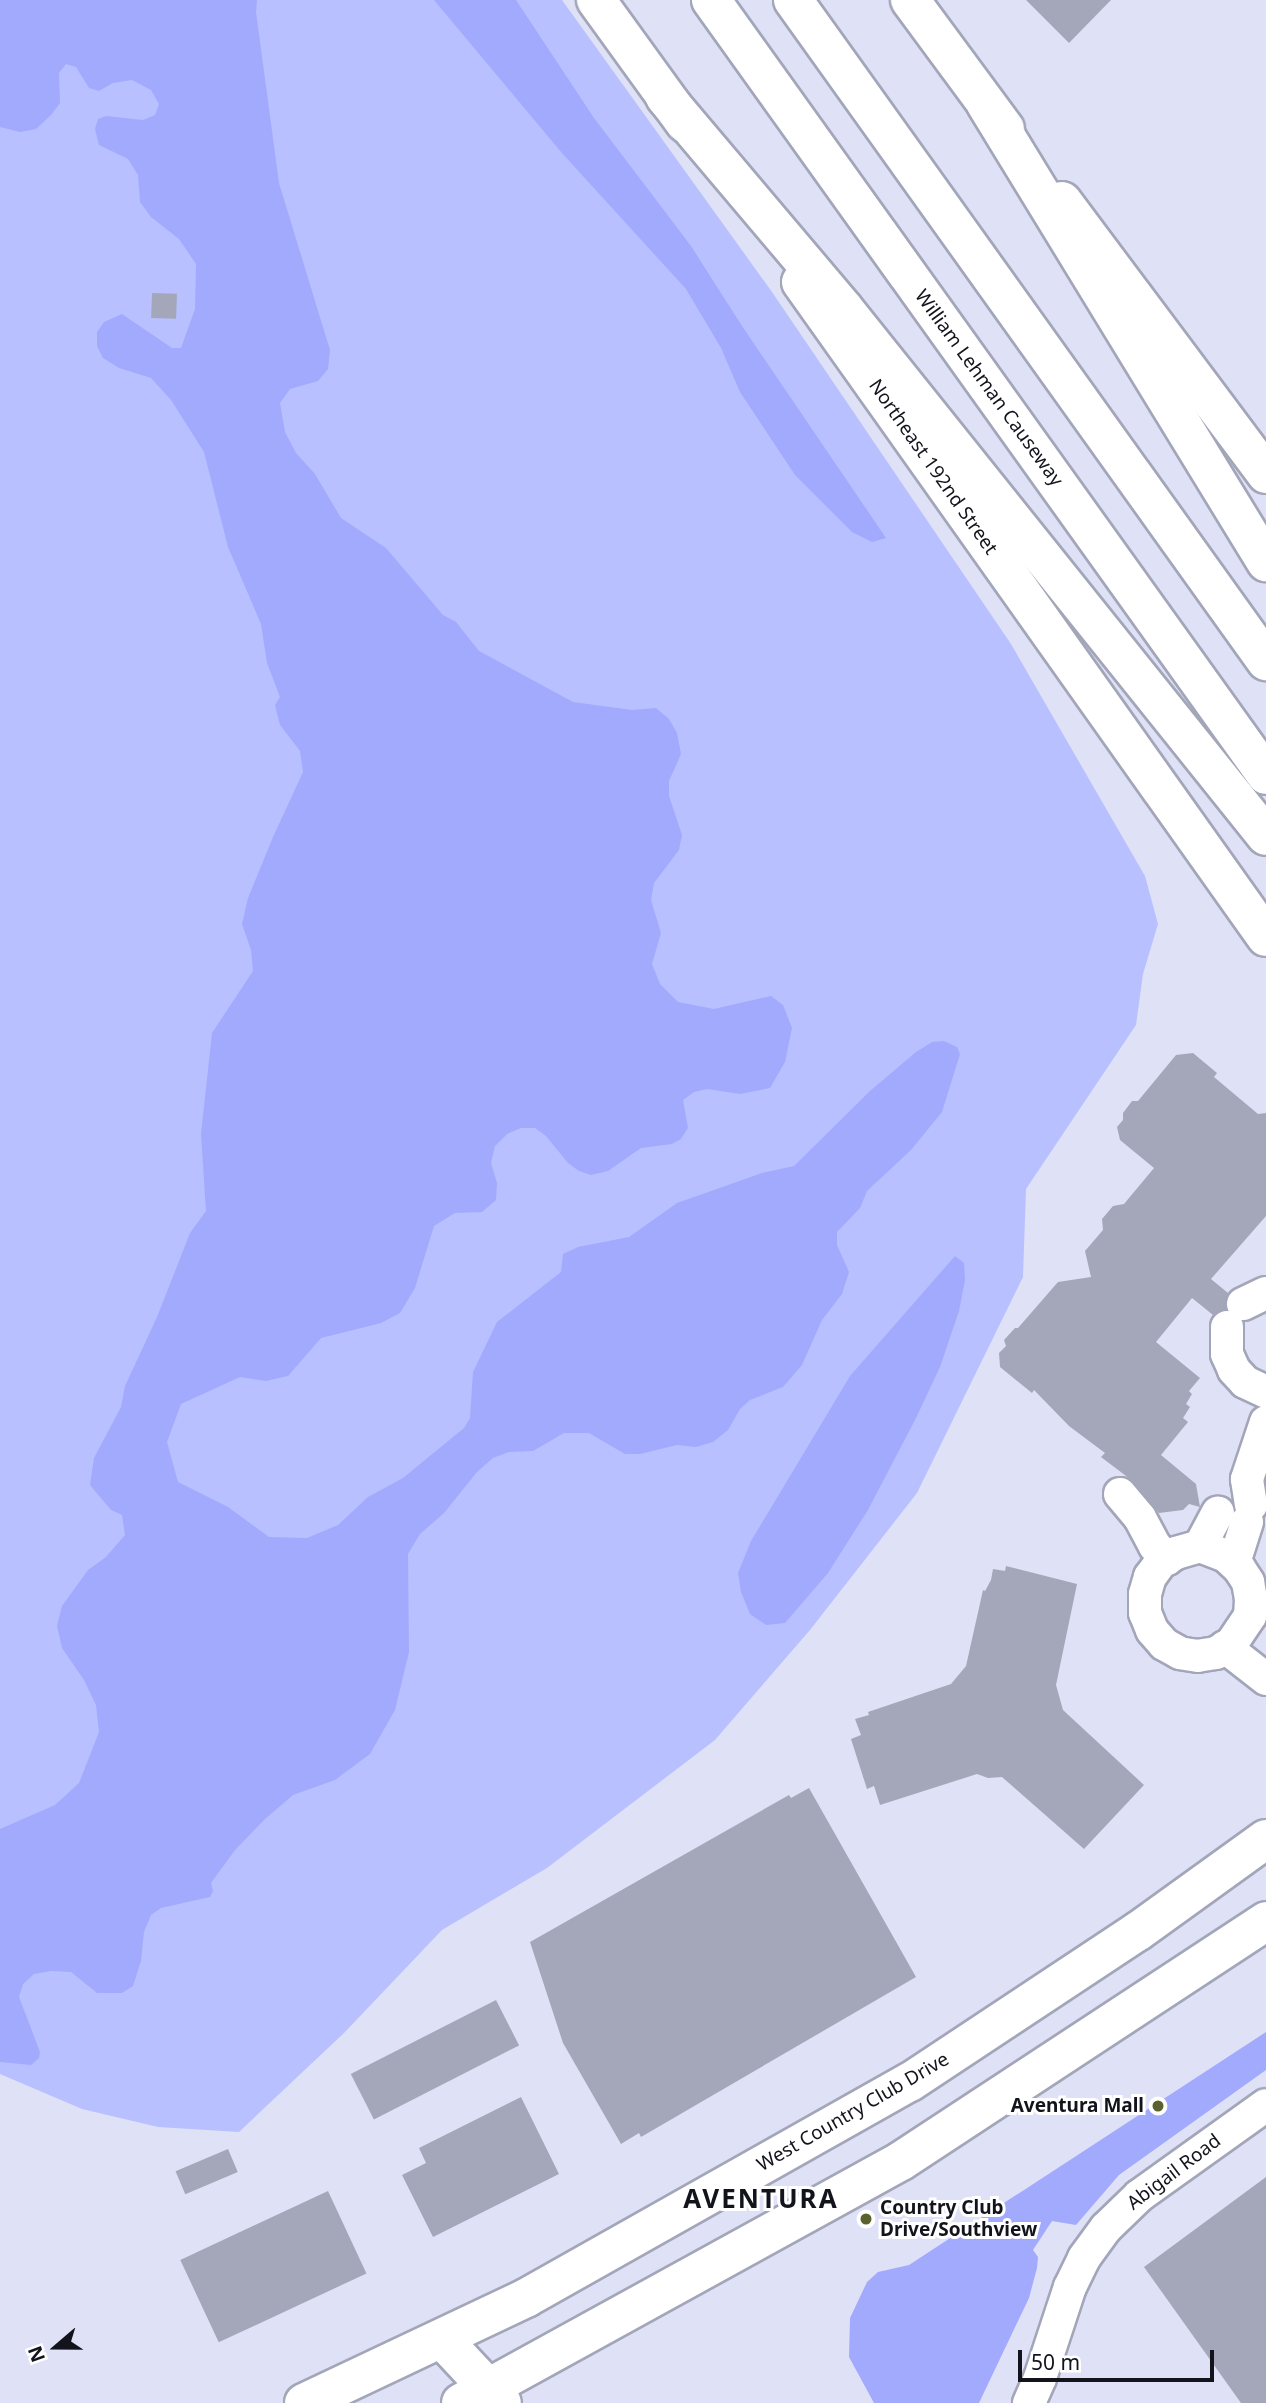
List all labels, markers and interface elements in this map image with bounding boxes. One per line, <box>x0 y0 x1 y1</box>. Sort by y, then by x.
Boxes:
street label: William Lehman Causeway <box>910 285 1068 491</box>
street label: Northeast 192nd Street <box>864 375 1002 559</box>
street label: West Country Club Drive <box>753 2048 953 2176</box>
place label: Aventura Mall <box>1011 2095 1144 2117</box>
marker: Aventura Mall <box>1150 2098 1166 2114</box>
street label: Abigail Road <box>1123 2129 1225 2215</box>
district label: AVENTURA <box>684 2183 838 2215</box>
place label: Country Club Drive/Southview <box>880 2197 1037 2241</box>
marker: Country Club Drive/Southview <box>858 2211 874 2227</box>
north arrow <box>21 2312 91 2382</box>
scale bar <box>1021 2336 1217 2380</box>
text: N <box>21 2342 51 2366</box>
text: 50 m <box>1031 2348 1080 2376</box>

